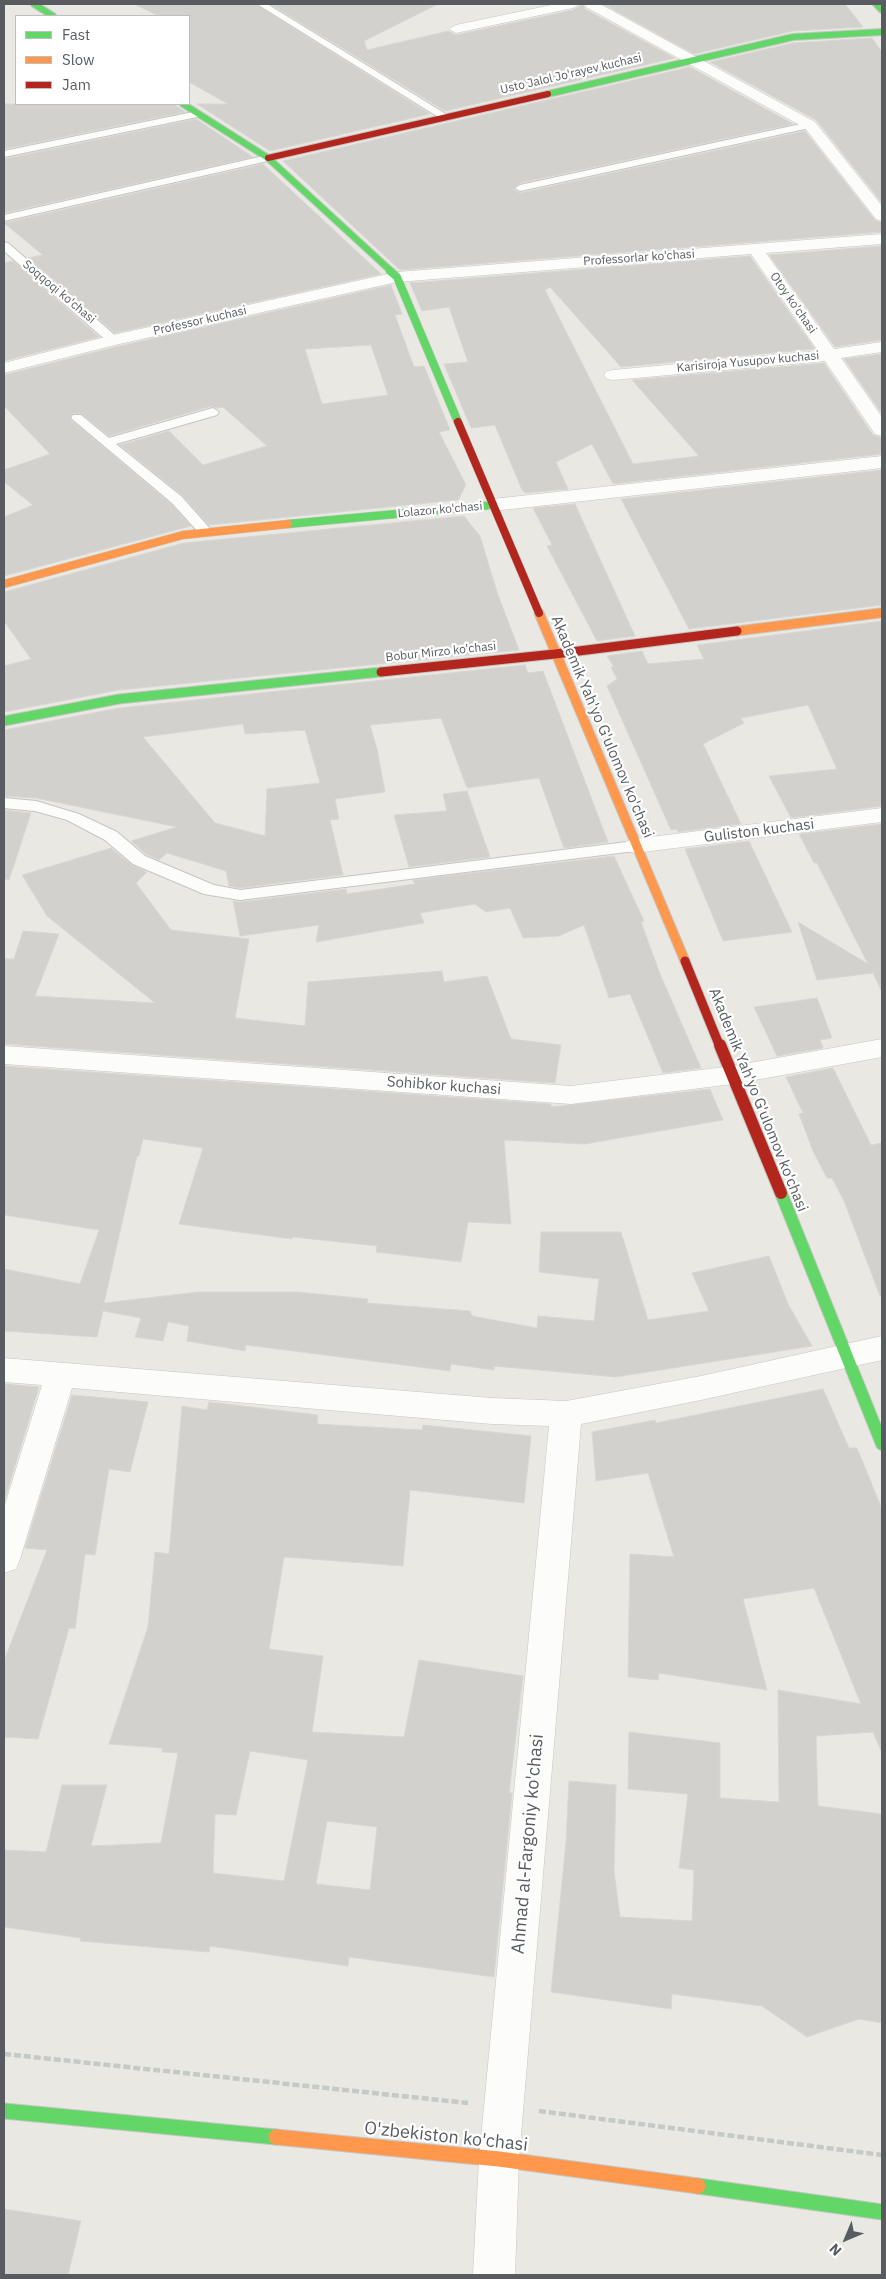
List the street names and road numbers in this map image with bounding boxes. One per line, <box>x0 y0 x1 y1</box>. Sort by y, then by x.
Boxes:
street label: Usto Jalol Jo'rayev kuchasi <box>499 51 643 97</box>
street label: Professorlar ko'chasi <box>583 247 695 269</box>
street label: Soqqoqi ko'chasi <box>20 257 98 327</box>
street label: Otoy ko'chasi <box>767 270 819 336</box>
street label: Professor kuchasi <box>152 303 248 339</box>
street label: Karisiroja Yusupov kuchasi <box>676 349 820 375</box>
street label: Lolazor ko'chasi <box>397 499 483 521</box>
street label: Akademik Yah'yo G'ulomov ko'chasi <box>547 613 657 841</box>
street label: Bobur Mirzo ko'chasi <box>385 639 497 665</box>
street label: Guliston kuchasi <box>703 815 815 847</box>
street label: Akademik Yah'yo G'ulomov ko'chasi <box>705 985 811 1215</box>
street label: Sohibkor kuchasi <box>386 1073 502 1099</box>
street label: Ahmad al-Fargoniy ko'chasi <box>508 1733 548 1955</box>
street label: O'zbekiston ko'chasi <box>363 2118 529 2156</box>

